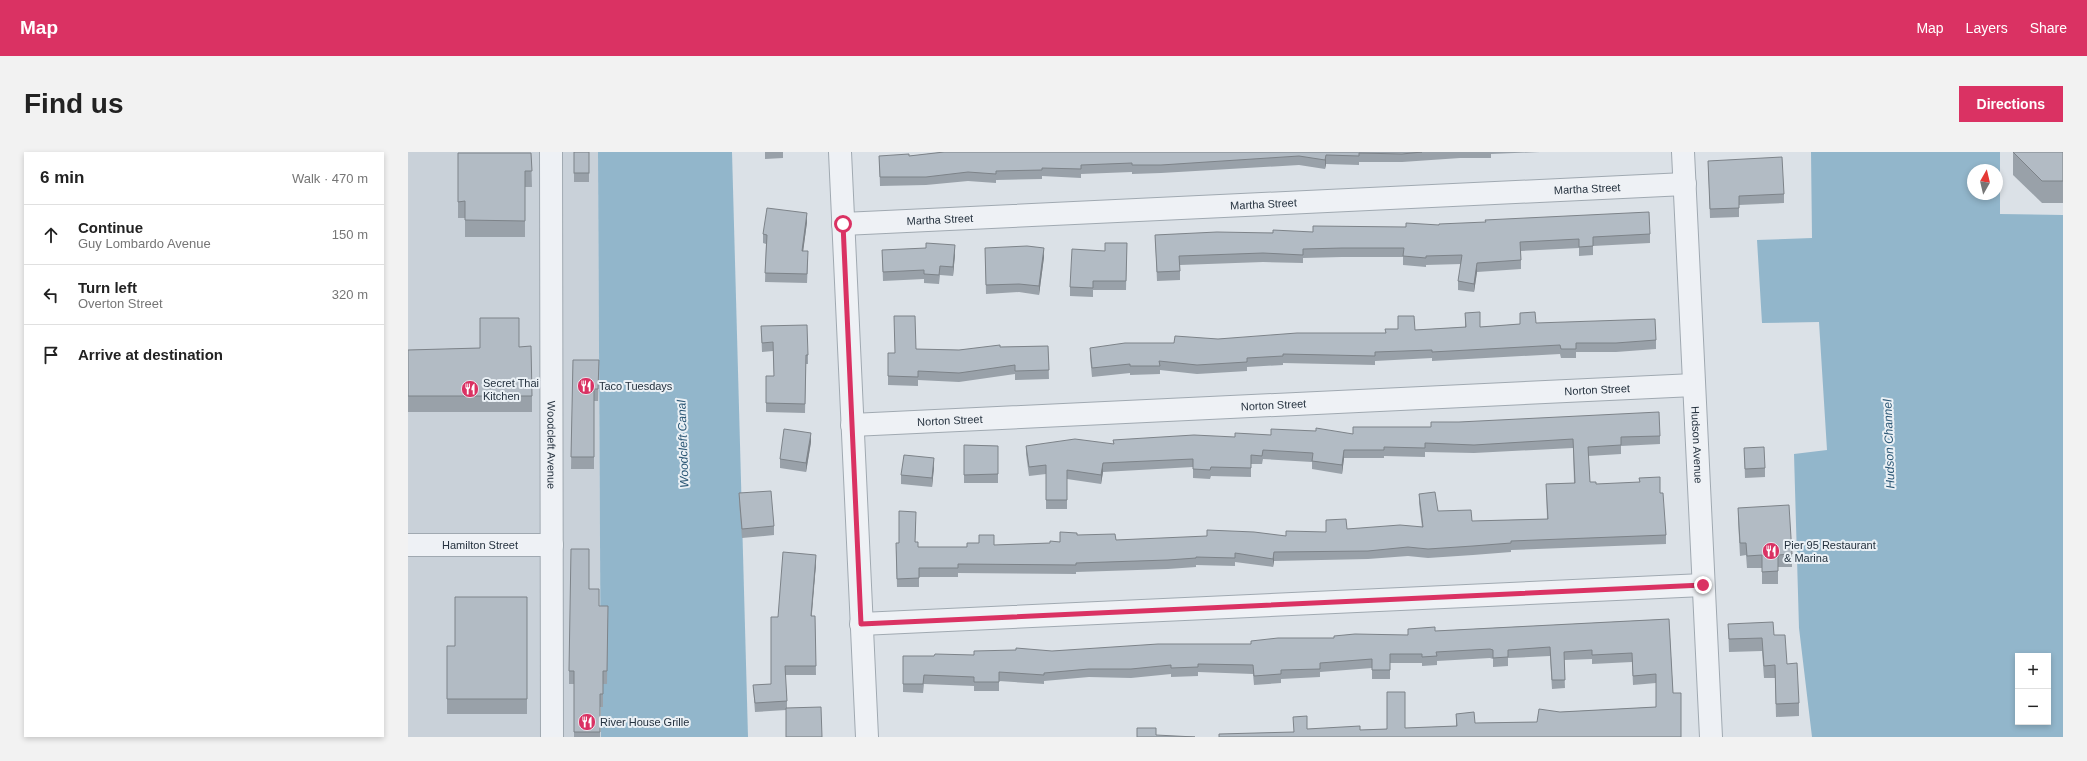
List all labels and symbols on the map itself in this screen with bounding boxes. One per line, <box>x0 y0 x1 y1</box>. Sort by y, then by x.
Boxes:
north arrow <box>1967 164 2003 200</box>
street label: Martha Street <box>1554 181 1621 196</box>
street label: Martha Street <box>1230 196 1297 212</box>
street label: Martha Street <box>906 212 974 227</box>
route start <box>834 215 852 233</box>
restaurant icon: Taco Tuesdays <box>576 376 596 396</box>
place label: Secret Thai Kitchen <box>483 377 539 402</box>
restaurant icon: Secret Thai Kitchen <box>460 379 480 399</box>
place label: Taco Tuesdays <box>599 380 673 392</box>
street label: Norton Street <box>1564 382 1630 397</box>
street label: Norton Street <box>1241 397 1307 413</box>
water label: Woodcleft Canal <box>674 399 692 488</box>
water label: Hudson Channel <box>1880 399 1898 489</box>
street label: Woodcleft Avenue <box>545 401 558 489</box>
street label: Hudson Avenue <box>1689 406 1705 484</box>
street label: Norton Street <box>917 413 983 428</box>
street label: Hamilton Street <box>442 539 518 551</box>
place label: Pier 95 Restaurant & Marina <box>1784 539 1876 564</box>
restaurant icon: Pier 95 Restaurant & Marina <box>1761 541 1781 561</box>
route end <box>1694 576 1712 594</box>
restaurant icon: River House Grille <box>577 712 597 732</box>
place label: River House Grille <box>600 716 689 728</box>

